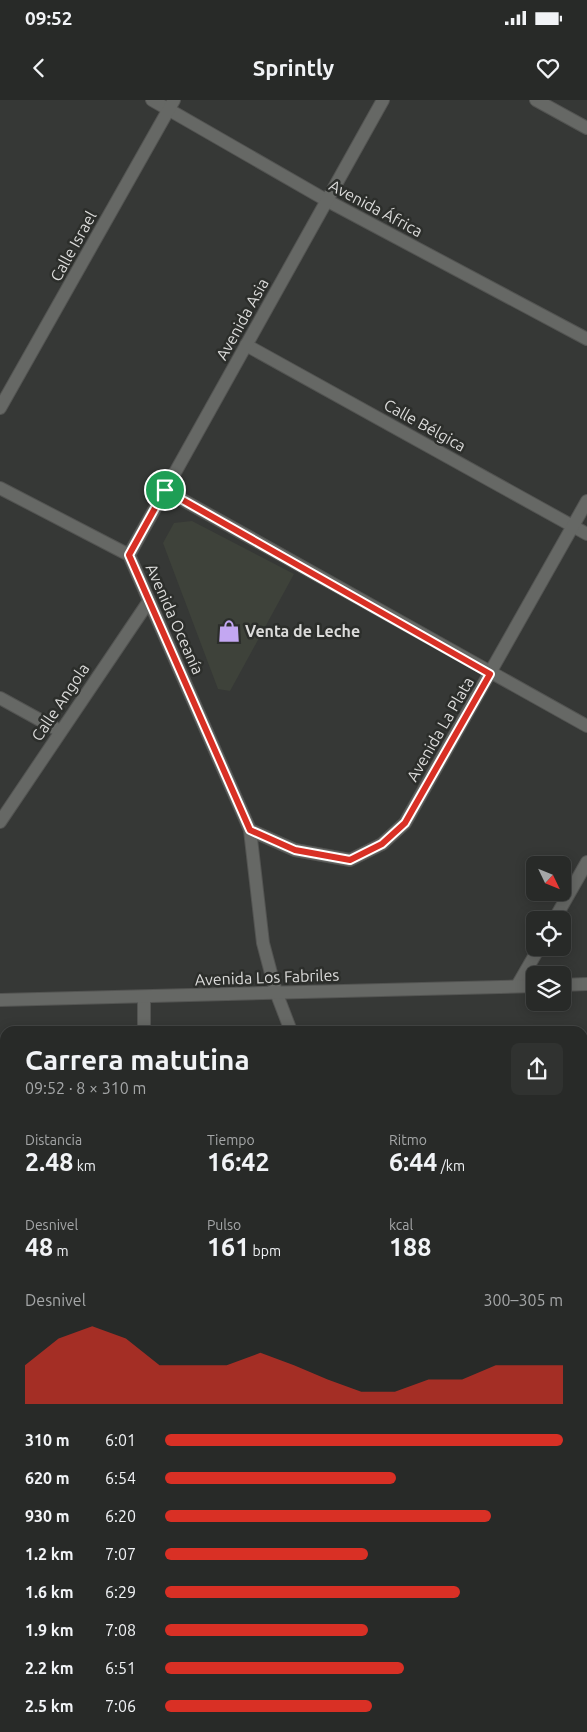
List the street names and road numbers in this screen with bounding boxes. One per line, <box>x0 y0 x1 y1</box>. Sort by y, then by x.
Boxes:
street label: Avenida África <box>326 174 427 240</box>
street label: Calle Israel <box>46 208 100 284</box>
street label: Avenida Asia <box>212 275 272 363</box>
street label: Calle Bélgica <box>381 395 469 455</box>
street label: Avenida Oceanía <box>143 561 207 677</box>
street label: Calle Angola <box>28 660 92 744</box>
street label: Avenida La Plata <box>403 674 477 784</box>
street label: Avenida Los Fabriles <box>194 965 340 989</box>

